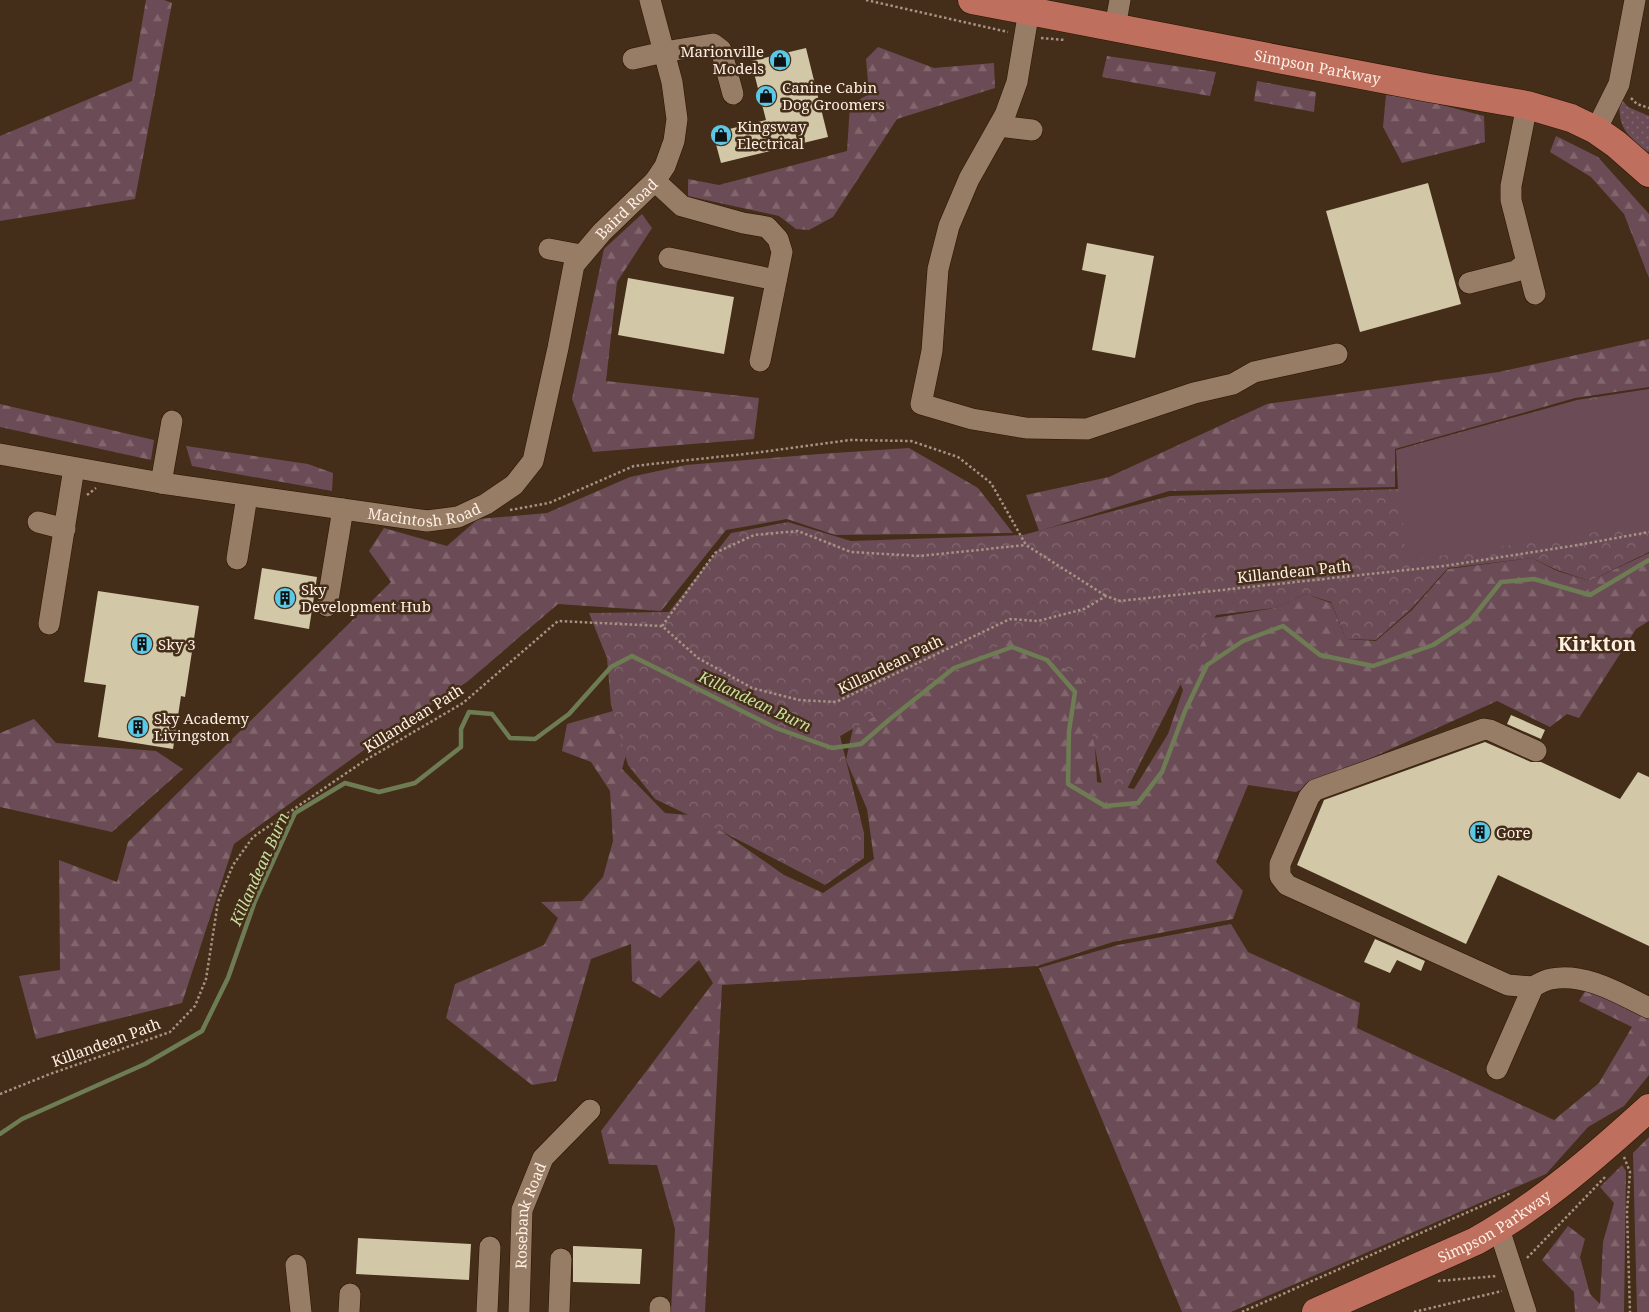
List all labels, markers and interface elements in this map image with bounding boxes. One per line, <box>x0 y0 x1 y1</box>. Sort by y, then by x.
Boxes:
place label: Marionville Models <box>680 41 764 78</box>
street label: Simpson Parkway <box>1253 45 1383 89</box>
shop icon: Marionville Models <box>768 48 792 72</box>
place label: Canine Cabin Dog Groomers <box>782 77 885 114</box>
shop icon: Canine Cabin Dog Groomers <box>754 84 778 108</box>
place label: Kingsway Electrical <box>737 116 807 153</box>
shop icon: Kingsway Electrical <box>709 123 733 147</box>
street label: Baird Road <box>590 174 662 243</box>
street label: Macintosh Road <box>367 498 484 531</box>
street label: Killandean Path <box>1236 555 1352 587</box>
place label: Sky Development Hub <box>301 579 431 616</box>
building icon: Sky Development Hub <box>273 586 297 610</box>
street label: Killandean Path <box>834 630 946 698</box>
district label: Kirkton <box>1558 630 1636 657</box>
building icon: Sky 3 <box>130 632 154 656</box>
place label: Sky 3 <box>158 634 196 654</box>
water label: Killandean Burn <box>694 665 815 737</box>
street label: Killandean Path <box>359 679 467 757</box>
place label: Sky Academy Livingston <box>154 708 250 745</box>
building icon: Sky Academy Livingston <box>126 715 150 739</box>
water label: Killandean Burn <box>224 808 294 930</box>
building icon: Gore <box>1468 820 1492 844</box>
place label: Gore <box>1496 822 1530 842</box>
street label: Killandean Path <box>49 1013 164 1071</box>
street label: Rosebank Road <box>510 1159 550 1269</box>
street label: Simpson Parkway <box>1434 1185 1555 1267</box>

